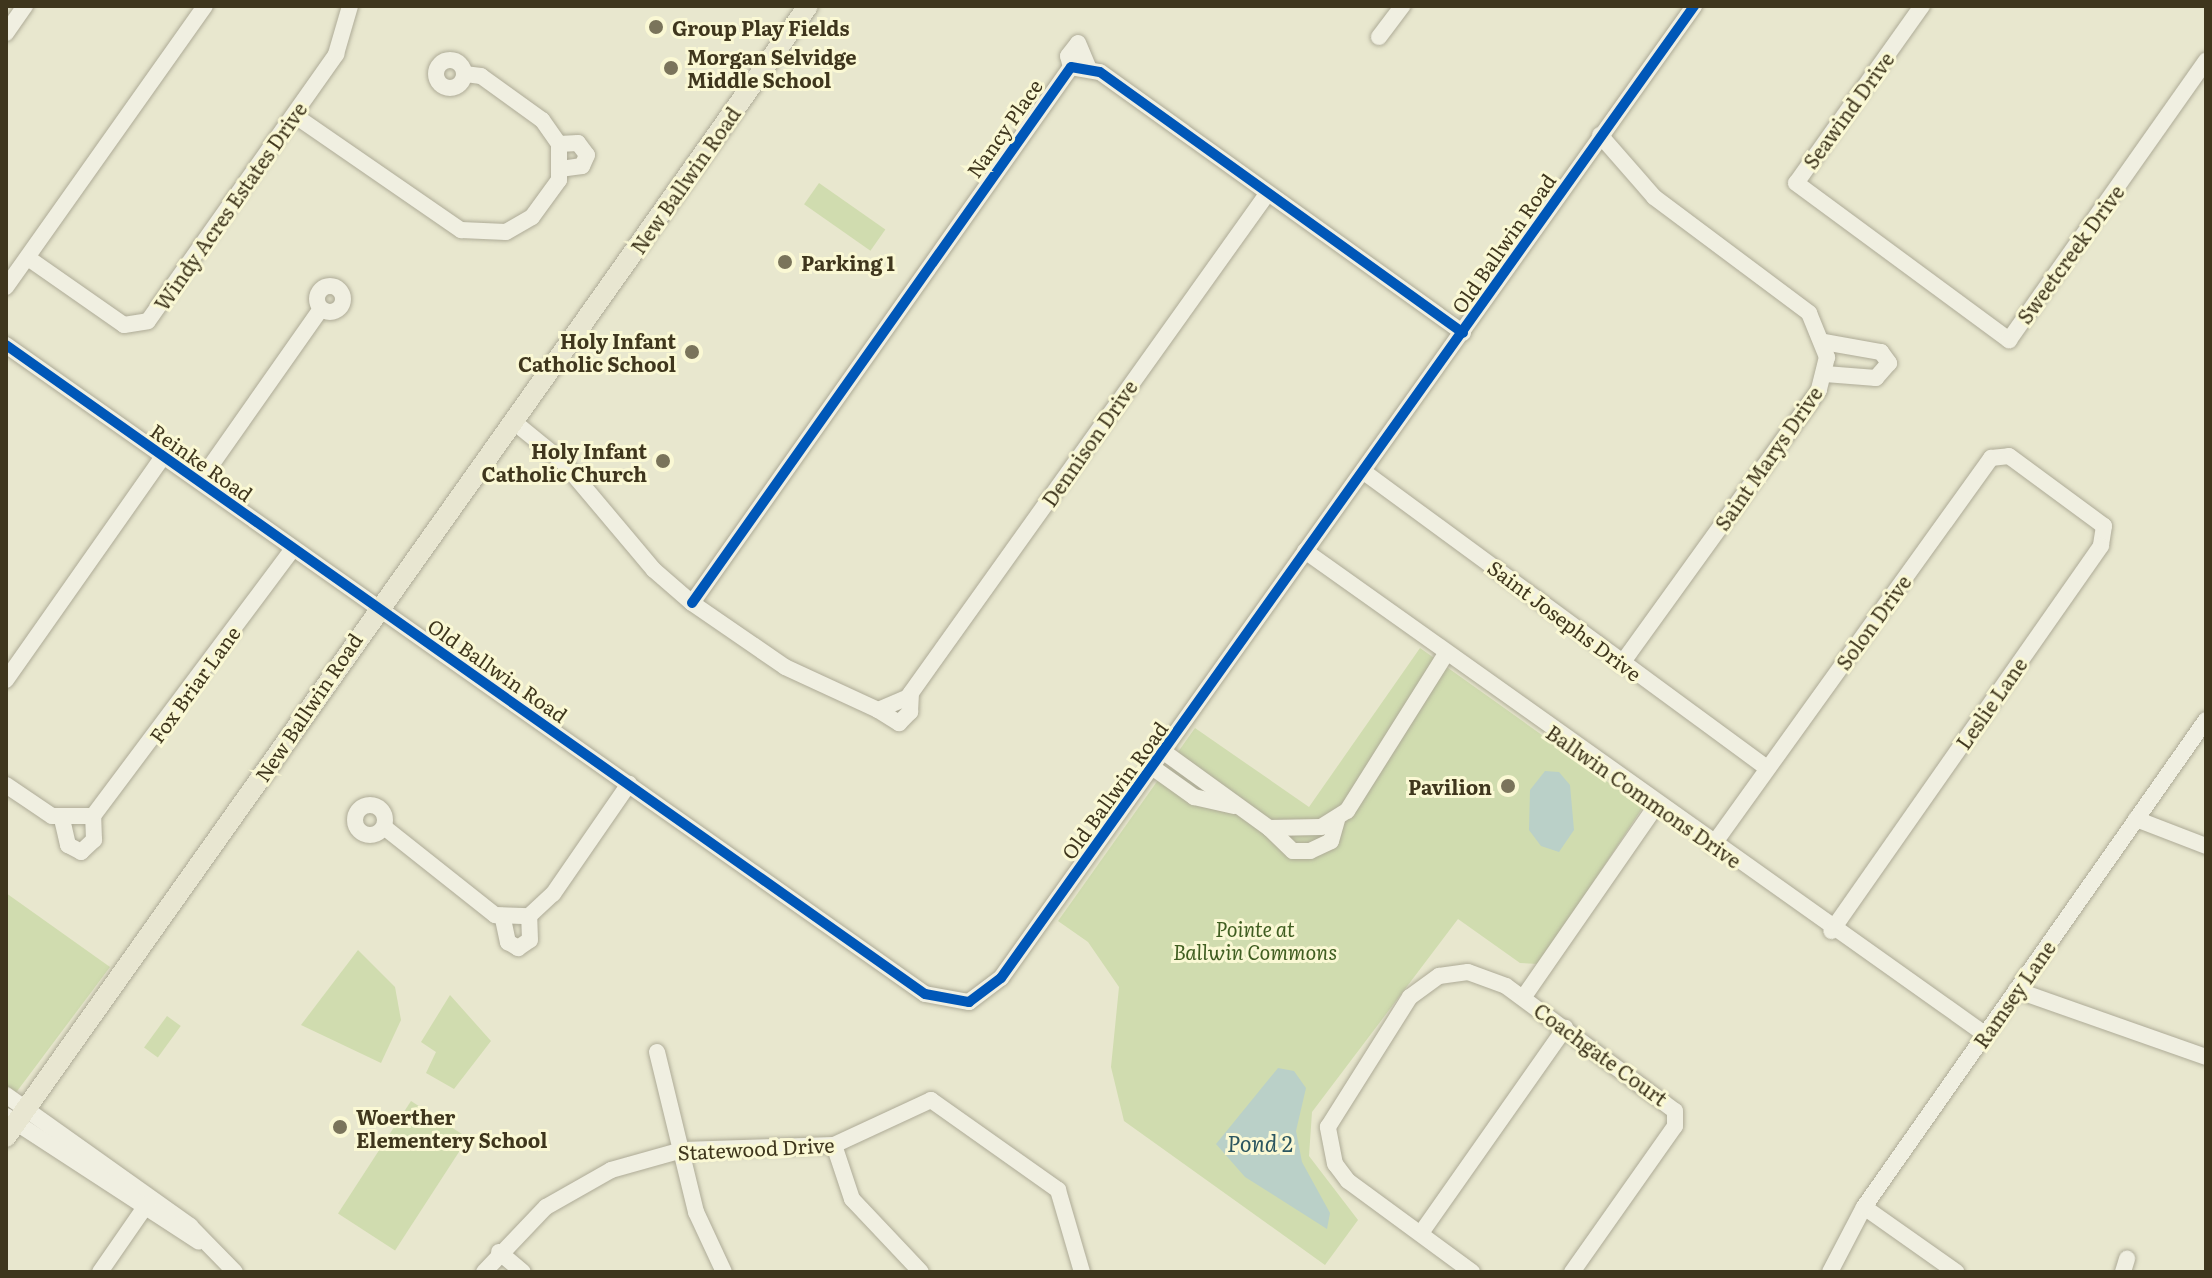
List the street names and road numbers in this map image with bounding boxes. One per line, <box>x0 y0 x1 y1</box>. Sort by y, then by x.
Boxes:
street label: Seawind Drive <box>1798 47 1898 173</box>
street label: Nancy Place <box>961 74 1047 182</box>
street label: Windy Acres Estates Drive <box>149 97 311 315</box>
street label: New Ballwin Road <box>625 102 745 258</box>
street label: Old Ballwin Road <box>1446 169 1560 317</box>
street label: Sweetcreek Drive <box>2012 180 2128 328</box>
street label: Dennison Drive <box>1037 375 1141 511</box>
street label: Saint Marys Drive <box>1709 381 1827 535</box>
street label: Reinke Road <box>146 418 258 506</box>
street label: Saint Josephs Drive <box>1484 555 1646 685</box>
street label: Solon Drive <box>1831 570 1915 674</box>
street label: Old Ballwin Road <box>424 613 572 727</box>
street label: Fox Briar Lane <box>144 621 244 747</box>
street label: New Ballwin Road <box>249 628 367 786</box>
street label: Leslie Lane <box>1951 653 2031 753</box>
street label: Old Ballwin Road <box>1056 716 1172 864</box>
street label: Ballwin Commons Drive <box>1542 720 1746 872</box>
street label: Ramsey Lane <box>1968 936 2060 1052</box>
street label: Coachgate Court <box>1530 998 1672 1110</box>
street label: Statewood Drive <box>677 1132 835 1164</box>

